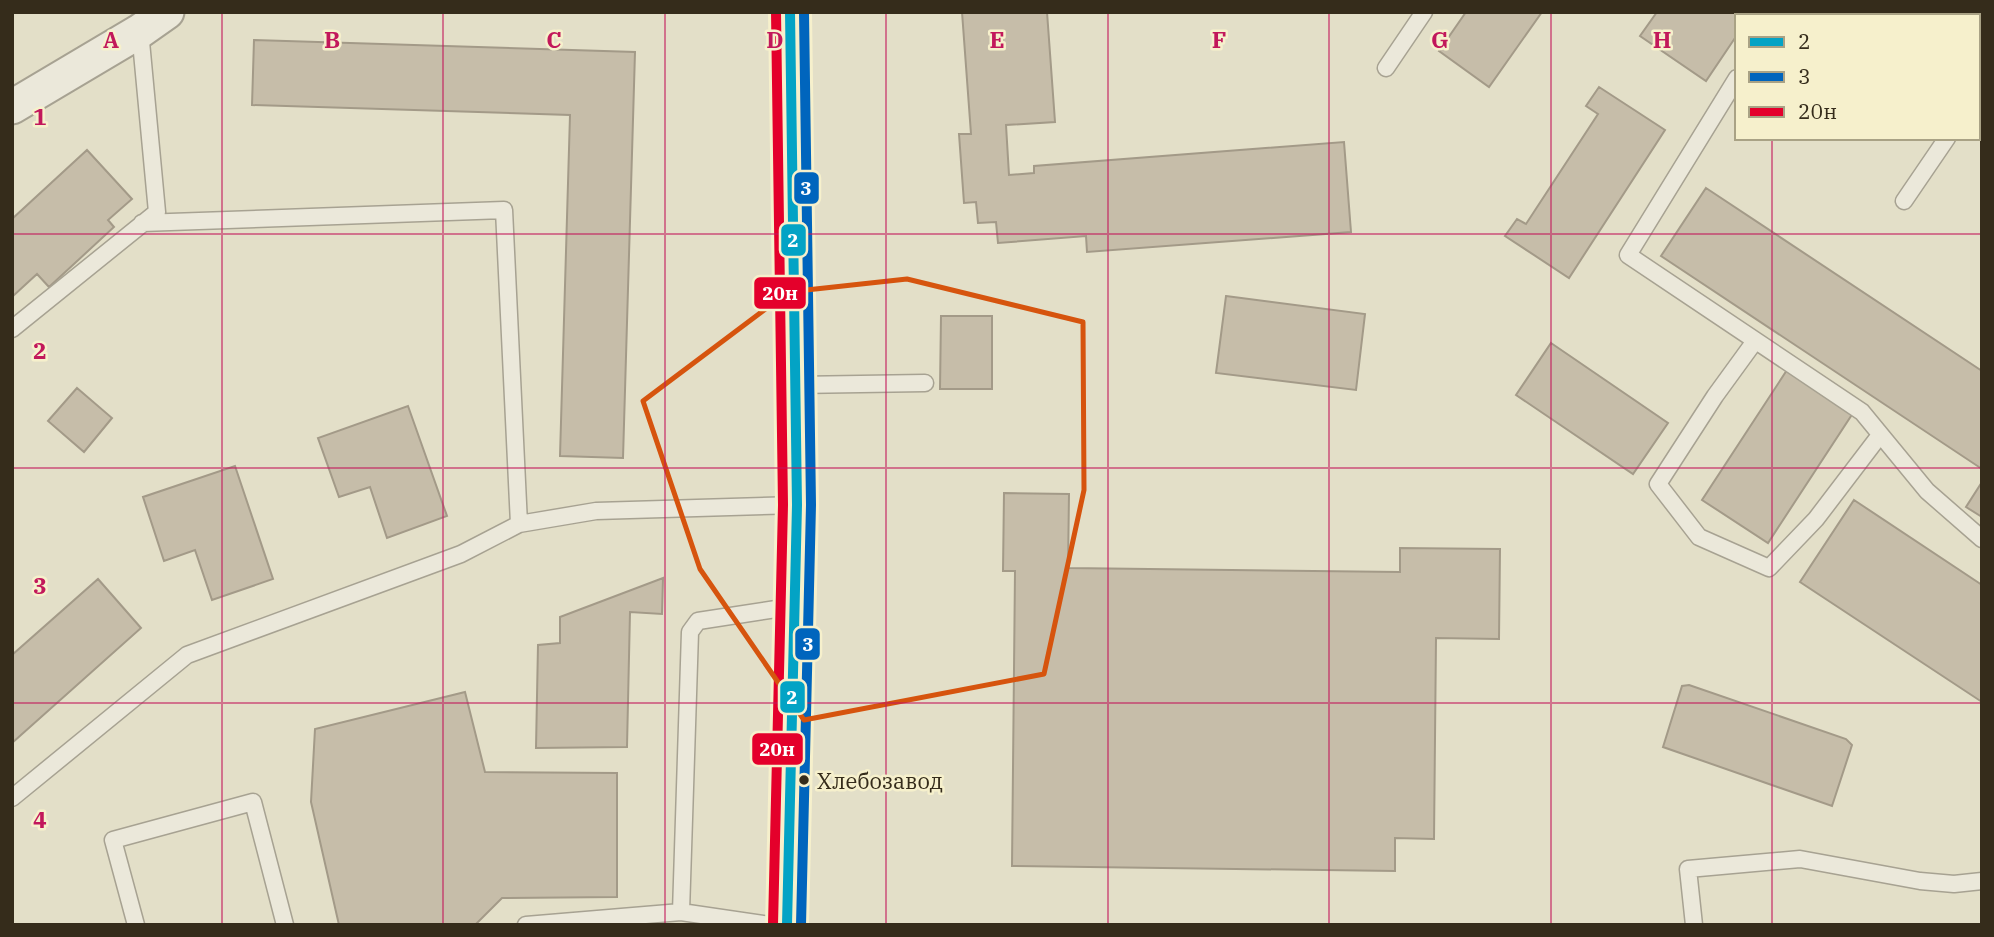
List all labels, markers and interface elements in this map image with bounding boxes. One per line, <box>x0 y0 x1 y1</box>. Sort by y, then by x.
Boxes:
legend <box>1735 14 1980 140</box>
text: A <box>103 24 119 54</box>
text: B <box>324 24 340 54</box>
text: C <box>546 24 562 54</box>
text: D <box>766 24 784 54</box>
text: E <box>989 24 1005 54</box>
text: F <box>1212 24 1226 54</box>
text: G <box>1431 24 1449 54</box>
text: H <box>1653 24 1671 54</box>
text: 2 <box>1798 27 1811 55</box>
text: 3 <box>1798 62 1811 90</box>
text: 20н <box>1798 97 1837 125</box>
text: 1 <box>33 101 47 131</box>
line badge: 3 <box>793 171 820 205</box>
text: 3 <box>800 176 812 200</box>
line badge: 2 <box>780 223 807 257</box>
text: 2 <box>787 228 799 252</box>
line badge: 20н <box>753 276 807 310</box>
text: 20н <box>762 281 798 305</box>
text: 2 <box>33 335 47 365</box>
text: 3 <box>33 570 47 600</box>
line badge: 3 <box>794 627 821 661</box>
text: 3 <box>802 632 814 656</box>
line badge: 2 <box>779 680 806 714</box>
text: 2 <box>786 685 798 709</box>
line badge: 20н <box>751 732 804 766</box>
text: 20н <box>759 737 795 761</box>
place label: Хлебозавод <box>817 766 943 795</box>
marker: Хлебозавод <box>797 773 811 787</box>
text: 4 <box>33 804 47 834</box>

